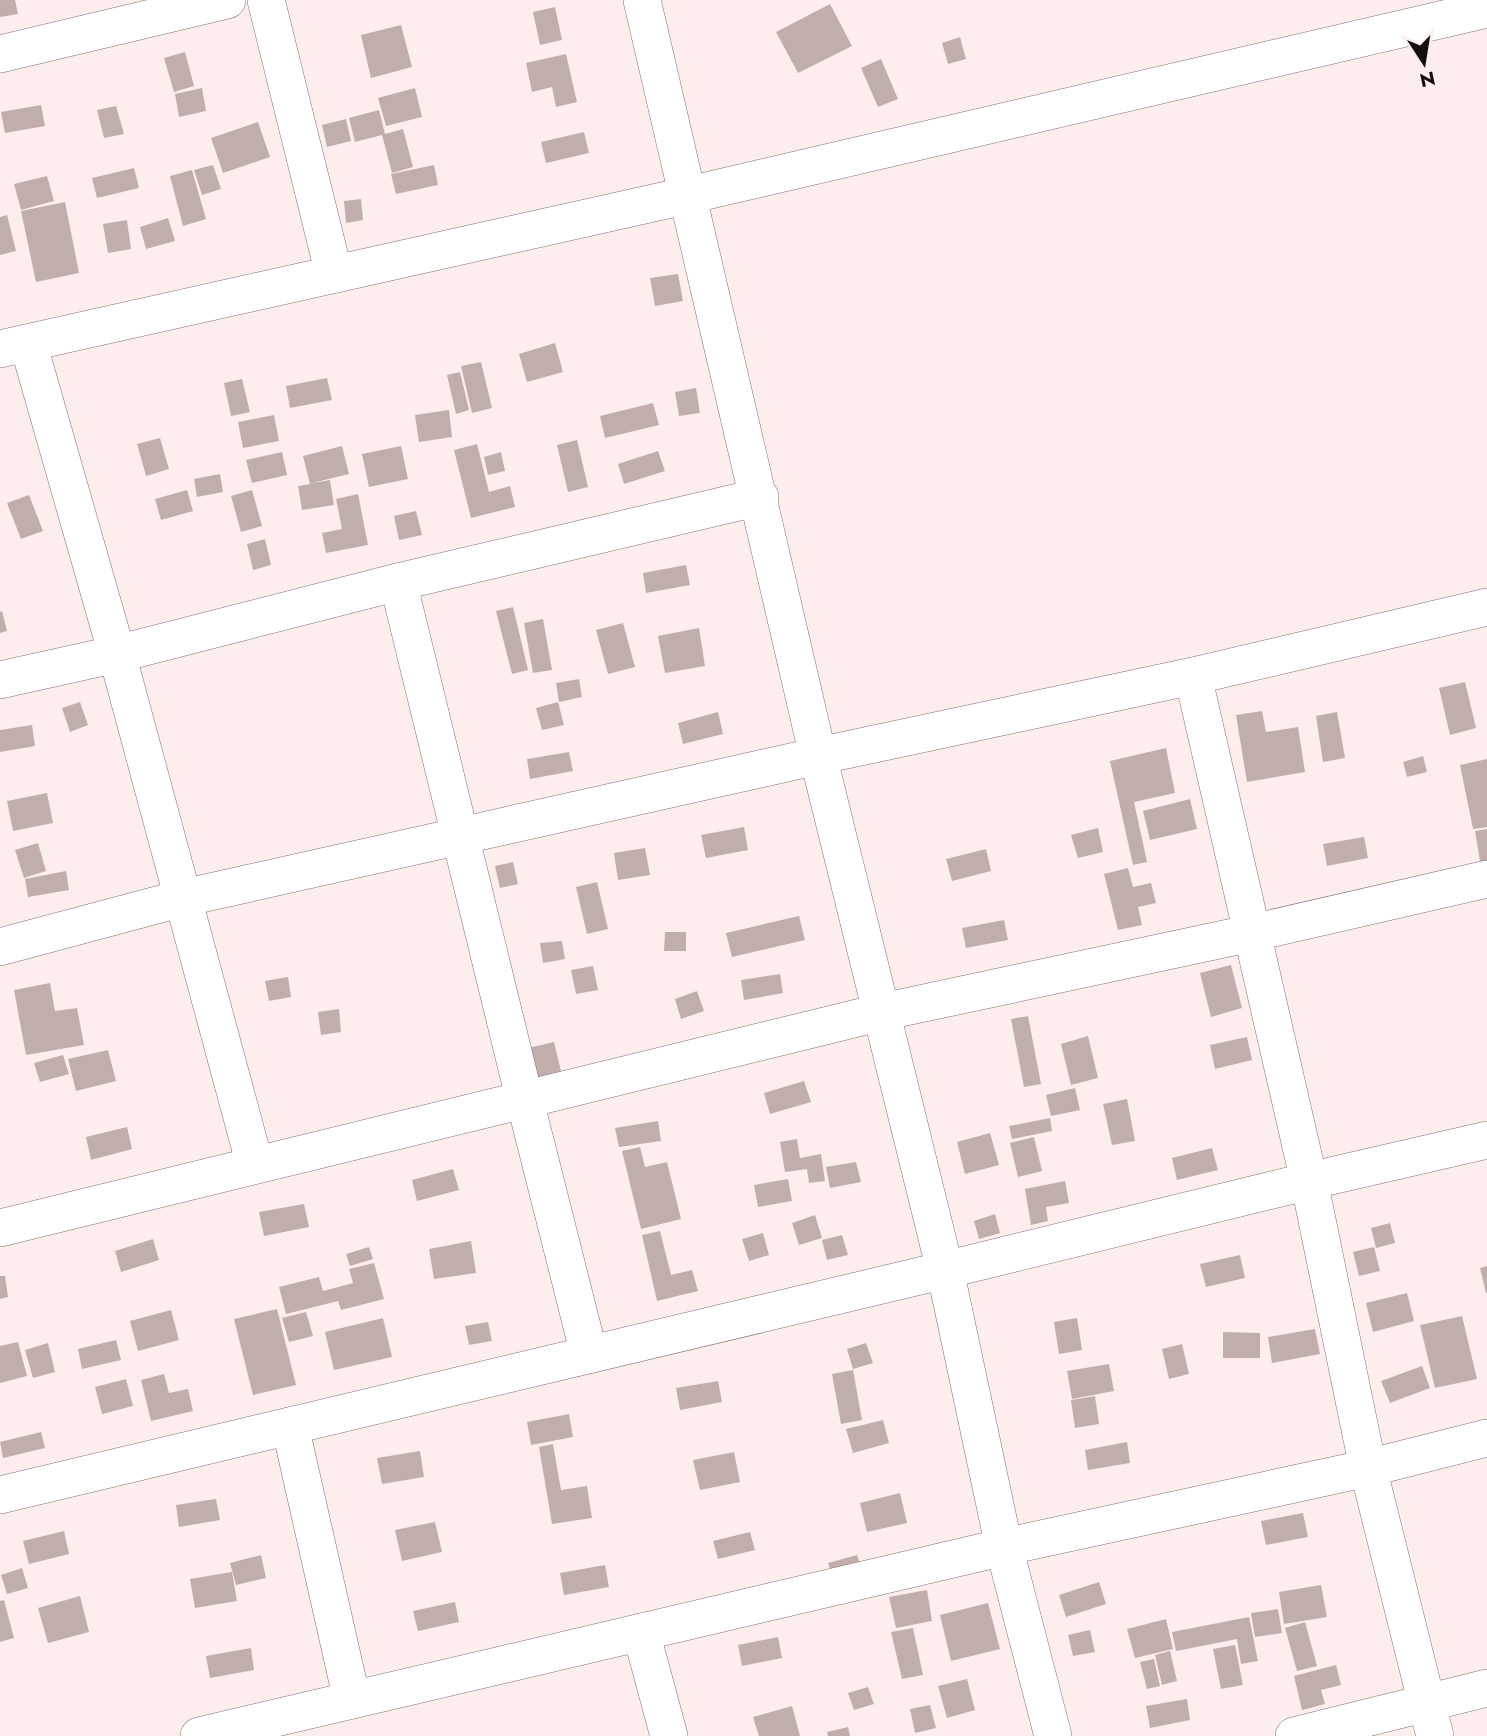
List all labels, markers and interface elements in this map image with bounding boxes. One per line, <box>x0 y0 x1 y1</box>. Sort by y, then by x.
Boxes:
north arrow <box>1389 28 1459 98</box>
text: N <box>1417 64 1438 94</box>

